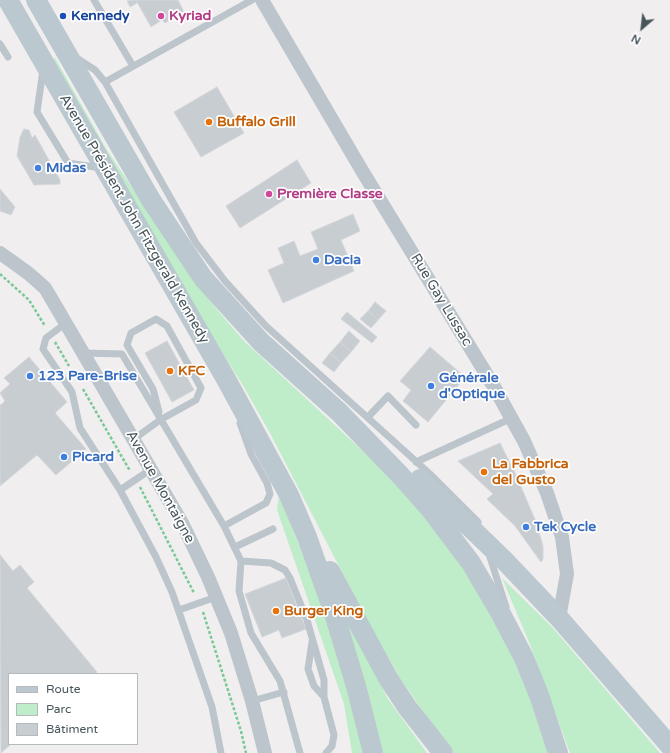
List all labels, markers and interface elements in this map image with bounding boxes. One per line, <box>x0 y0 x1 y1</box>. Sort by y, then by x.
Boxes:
place label: Kennedy <box>71 8 130 24</box>
place label: Kyriad <box>169 8 211 24</box>
north arrow <box>622 8 662 48</box>
marker: Kennedy <box>58 11 68 21</box>
marker: Kyriad <box>156 11 166 21</box>
text: N <box>629 31 643 47</box>
street label: Avenue Président John Fitzgerald Kennedy <box>56 91 212 347</box>
place label: Buffalo Grill <box>217 114 296 130</box>
marker: Buffalo Grill <box>204 117 214 127</box>
place label: Midas <box>46 160 86 176</box>
marker: Midas <box>33 163 43 173</box>
place label: Première Classe <box>277 186 383 202</box>
marker: Première Classe <box>264 189 274 199</box>
street label: Rue Gay Lussac <box>407 251 475 349</box>
place label: Dacia <box>324 252 361 268</box>
marker: Dacia <box>311 255 321 265</box>
place label: KFC <box>178 363 205 379</box>
marker: KFC <box>165 366 175 376</box>
place label: 123 Pare-Brise <box>38 368 137 384</box>
place label: Générale d'Optique <box>439 370 505 402</box>
marker: 123 Pare-Brise <box>25 371 35 381</box>
marker: Générale d'Optique <box>426 381 436 391</box>
street label: Avenue Montaigne <box>122 428 198 546</box>
place label: Picard <box>72 449 114 465</box>
marker: Picard <box>59 452 69 462</box>
place label: La Fabbrica del Gusto <box>492 456 569 488</box>
marker: La Fabbrica del Gusto <box>479 467 489 477</box>
place label: Tek Cycle <box>534 519 596 535</box>
marker: Tek Cycle <box>521 522 531 532</box>
place label: Burger King <box>284 603 363 619</box>
marker: Burger King <box>271 606 281 616</box>
legend <box>8 673 138 745</box>
text: Route <box>46 682 80 696</box>
text: Parc <box>46 702 71 716</box>
text: Bâtiment <box>46 722 98 736</box>

